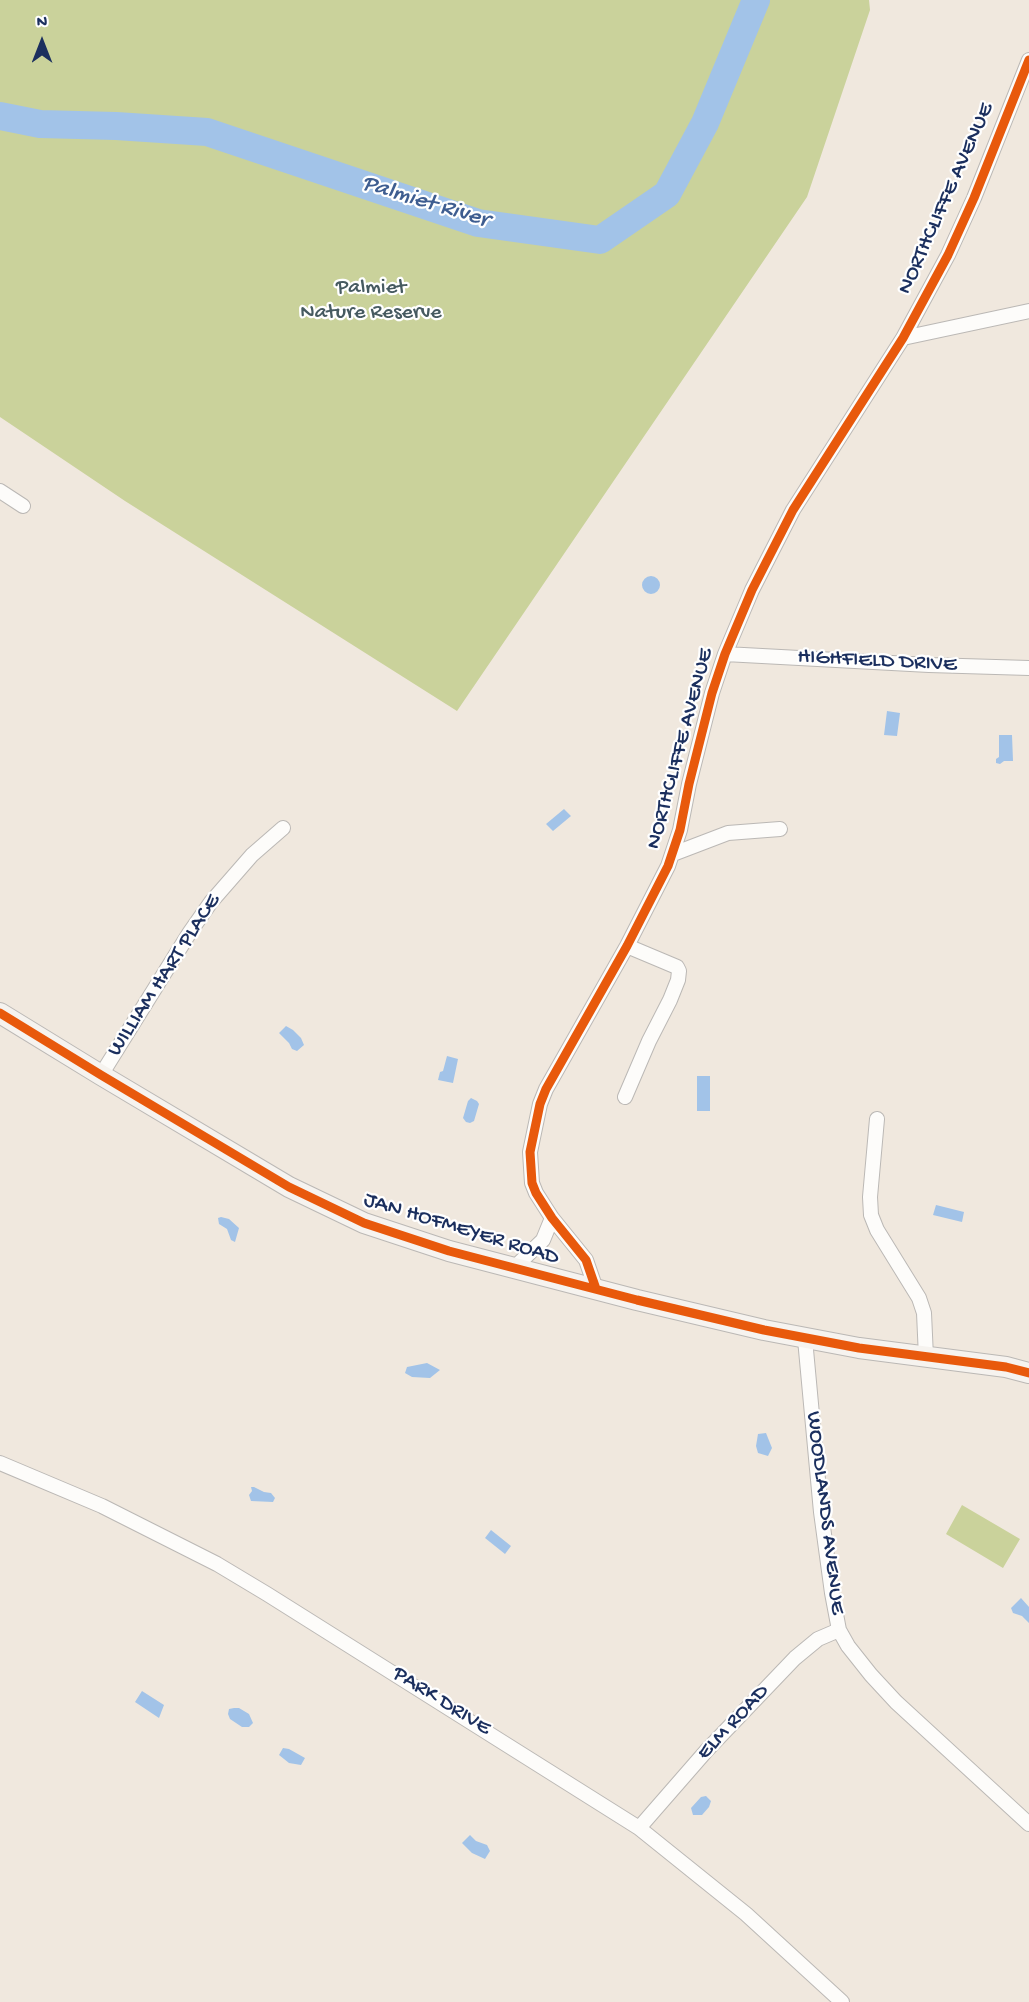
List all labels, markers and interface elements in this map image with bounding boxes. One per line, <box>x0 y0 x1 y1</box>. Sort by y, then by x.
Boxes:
north arrow <box>12 12 72 72</box>
text: N <box>37 14 47 33</box>
street label: NORTHCLIFFE AVENUE <box>893 99 1001 299</box>
water label: Palmiet River <box>358 170 492 236</box>
park label: Palmiet Nature Reserve <box>300 276 442 328</box>
street label: HIGHFIELD DRIVE <box>797 645 957 679</box>
street label: NORTHCLIFFE AVENUE <box>642 646 720 852</box>
street label: WILLIAM HART PLACE <box>103 890 227 1062</box>
street label: JAN HOFMEYER ROAD <box>360 1188 562 1272</box>
street label: WOODLANDS AVENUE <box>798 1410 850 1616</box>
street label: PARK DRIVE <box>387 1661 495 1743</box>
street label: ELM ROAD <box>692 1680 776 1766</box>

